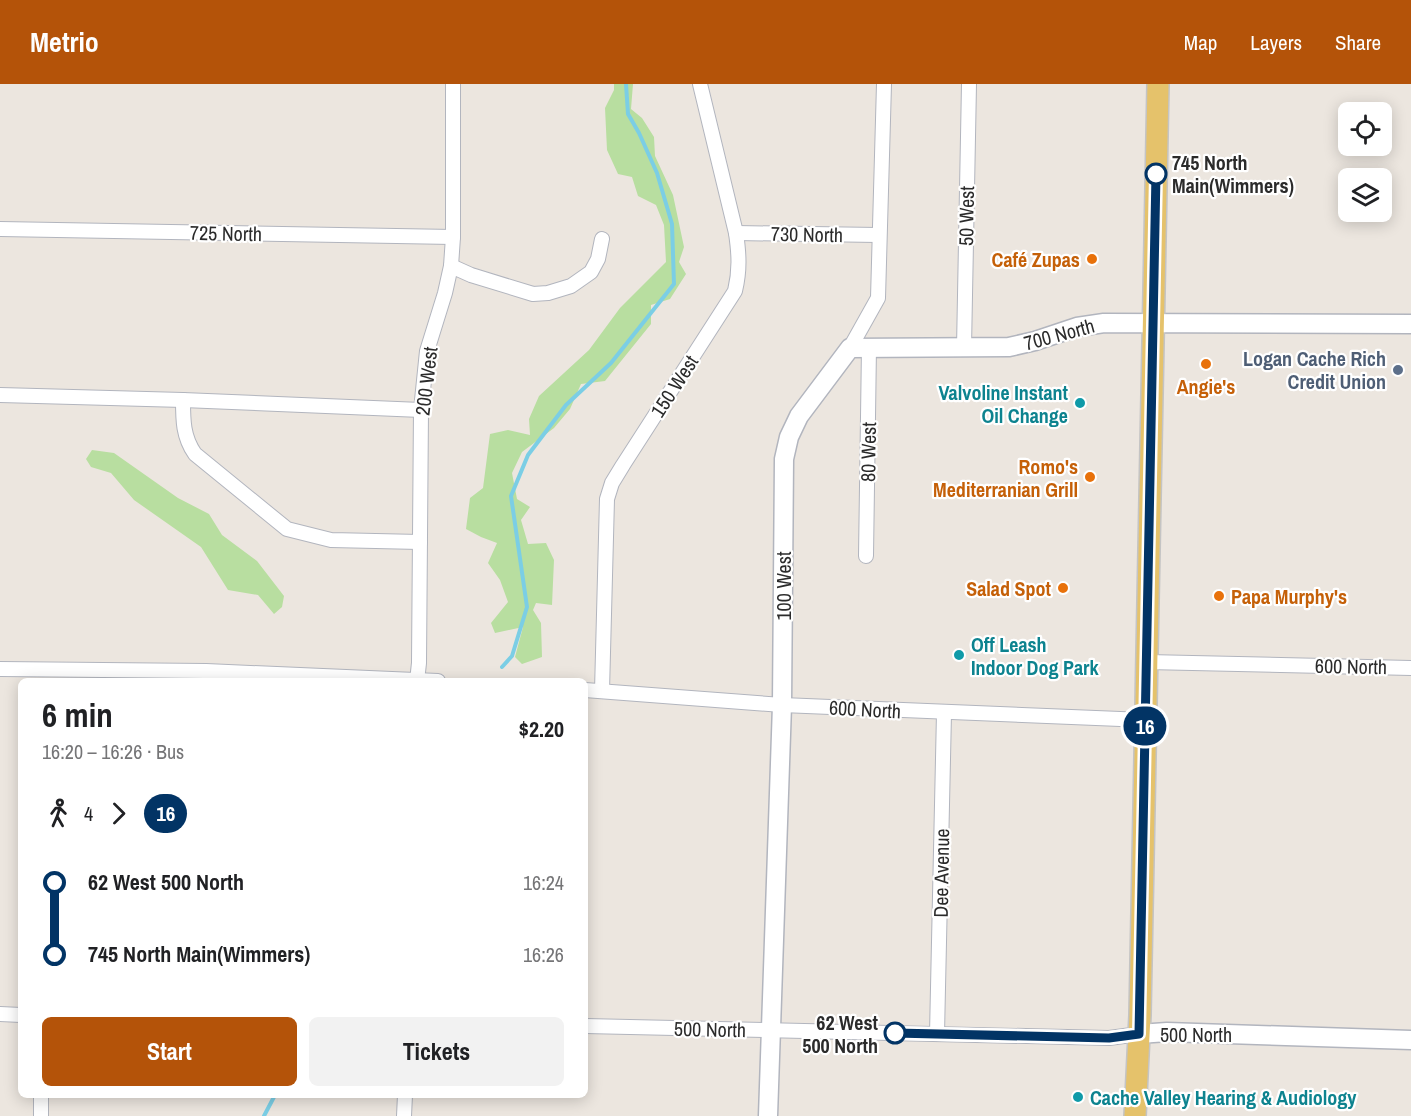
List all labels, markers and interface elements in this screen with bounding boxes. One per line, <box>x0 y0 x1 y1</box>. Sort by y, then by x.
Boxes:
text: Metrio <box>30 23 99 61</box>
text: Map <box>1184 28 1217 57</box>
text: Layers <box>1250 28 1302 57</box>
text: Share <box>1335 28 1381 57</box>
map controls <box>1338 102 1392 222</box>
button: locate <box>1338 102 1392 156</box>
place label: 745 North Main(Wimmers) <box>1172 149 1294 199</box>
marker: 745 North Main(Wimmers) <box>1145 163 1167 185</box>
button: layers <box>1338 168 1392 222</box>
street label: 50 West <box>952 185 980 246</box>
street label: 725 North <box>190 219 262 247</box>
street label: 730 North <box>771 220 843 248</box>
place label: Café Zupas <box>992 246 1080 273</box>
marker: Café Zupas <box>1085 252 1099 266</box>
street label: 700 North <box>1021 312 1097 356</box>
street label: 200 West <box>408 345 444 417</box>
place label: Logan Cache Rich Credit Union <box>1243 345 1386 395</box>
street label: 150 West <box>644 349 704 422</box>
marker: Angie's <box>1199 357 1213 371</box>
marker: Logan Cache Rich Credit Union <box>1391 363 1405 377</box>
place label: Angie's <box>1177 373 1235 400</box>
place label: Valvoline Instant Oil Change <box>939 379 1069 429</box>
marker: Valvoline Instant Oil Change <box>1073 396 1087 410</box>
street label: 80 West <box>854 421 882 482</box>
place label: Romo's Mediterranian Grill <box>933 453 1078 503</box>
marker: Romo's Mediterranian Grill <box>1083 470 1097 484</box>
street label: 100 West <box>770 551 797 621</box>
place label: Salad Spot <box>966 575 1052 602</box>
marker: Salad Spot <box>1056 581 1070 595</box>
place label: Papa Murphy's <box>1231 583 1347 610</box>
marker: Papa Murphy's <box>1212 589 1226 603</box>
place label: Off Leash Indoor Dog Park <box>971 631 1099 681</box>
marker: Off Leash Indoor Dog Park <box>952 648 966 662</box>
street label: 600 North <box>1315 652 1387 680</box>
text: 6 min <box>42 693 113 737</box>
street label: 600 North <box>828 694 902 724</box>
line badge: 16 <box>1118 706 1172 746</box>
text: 16 <box>1135 712 1155 741</box>
text: $2.20 <box>519 714 564 744</box>
text: 16:20 – 16:26 · Bus <box>42 738 184 765</box>
icon: walk <box>42 797 75 830</box>
icon: forward <box>102 797 135 830</box>
text: 16 <box>156 799 175 828</box>
text: 4 <box>84 800 93 827</box>
street label: Dee Avenue <box>927 828 955 918</box>
text: 62 West 500 North <box>88 867 244 897</box>
text: 16:24 <box>523 869 564 896</box>
text: 745 North Main(Wimmers) <box>88 939 310 969</box>
text: 16:26 <box>523 941 564 968</box>
place label: 62 West 500 North <box>802 1009 879 1059</box>
street label: 500 North <box>674 1015 746 1043</box>
button: Start <box>42 1017 297 1086</box>
button: Tickets <box>309 1017 564 1086</box>
street label: 500 North <box>1160 1021 1232 1048</box>
marker: 62 West 500 North <box>884 1022 906 1044</box>
place label: Cache Valley Hearing & Audiology <box>1090 1084 1357 1111</box>
marker: Cache Valley Hearing & Audiology <box>1071 1090 1085 1104</box>

